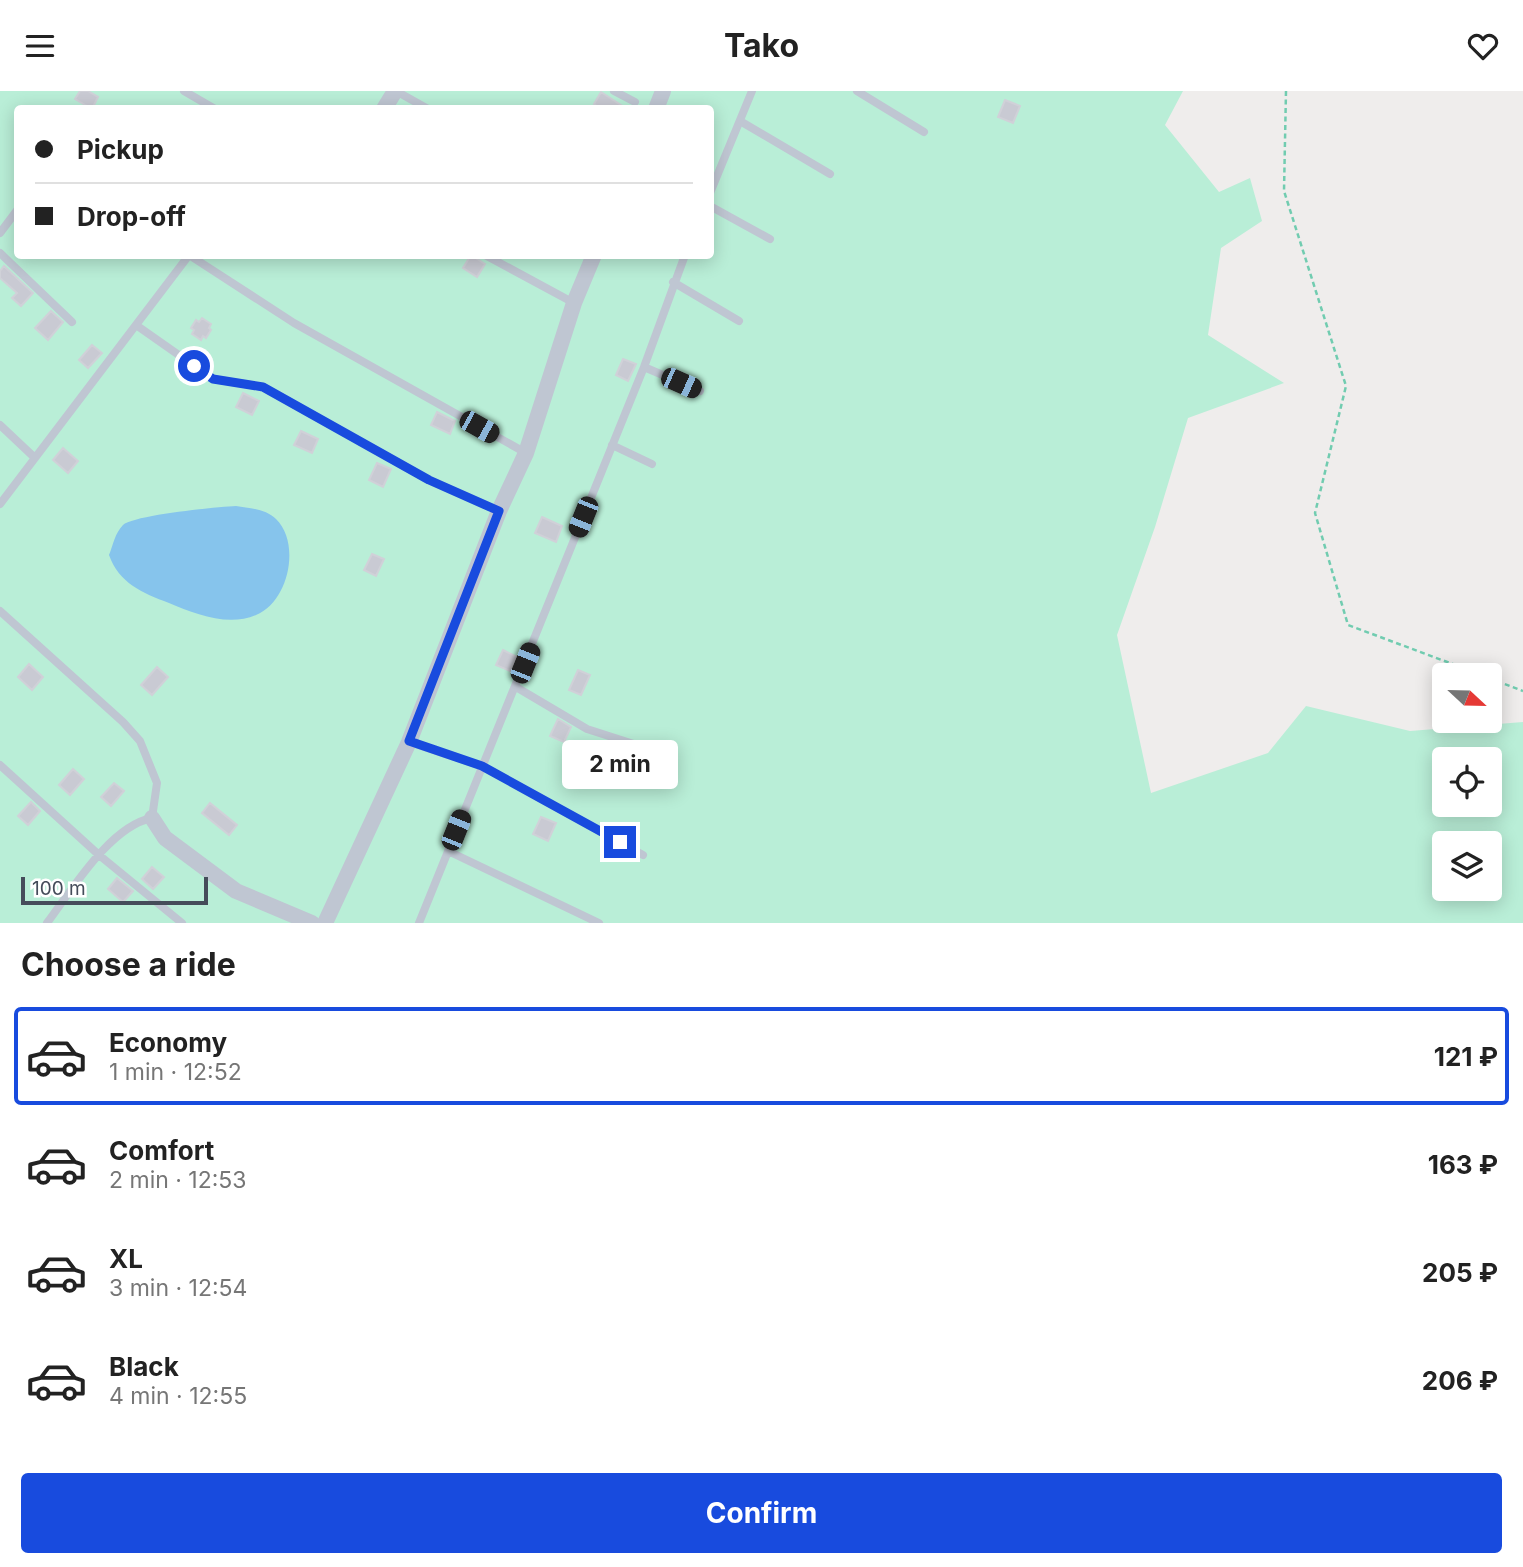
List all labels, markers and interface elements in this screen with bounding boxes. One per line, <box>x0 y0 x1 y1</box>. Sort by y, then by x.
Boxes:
text: Tako <box>724 26 799 65</box>
icon: menu <box>21 27 59 65</box>
icon: heart <box>1464 27 1502 65</box>
text: Pickup <box>77 134 164 165</box>
text: Drop-off <box>77 201 186 232</box>
route start <box>178 350 210 382</box>
car <box>658 365 705 401</box>
car <box>456 408 503 446</box>
car <box>566 494 601 540</box>
car <box>508 640 543 686</box>
north arrow <box>1432 663 1502 733</box>
map controls <box>1432 663 1502 901</box>
callout: 2 min <box>562 741 678 789</box>
button: locate <box>1432 747 1502 817</box>
text: 2 min <box>589 750 651 778</box>
car <box>439 807 474 853</box>
route end <box>604 826 636 858</box>
button: layers <box>1432 831 1502 901</box>
scale bar <box>21 874 208 906</box>
text: 100 m <box>32 877 86 900</box>
text: Choose a ride <box>21 945 236 984</box>
icon: car <box>25 1025 88 1088</box>
text: Economy <box>109 1027 227 1058</box>
text: 121 ₽ <box>1434 1041 1498 1072</box>
text: 1 min · 12:52 <box>109 1058 242 1086</box>
icon: car <box>25 1133 88 1196</box>
text: Comfort <box>109 1135 214 1166</box>
text: 163 ₽ <box>1428 1149 1498 1180</box>
text: 2 min · 12:53 <box>109 1166 247 1194</box>
icon: car <box>25 1241 88 1304</box>
text: XL <box>109 1243 143 1274</box>
text: 205 ₽ <box>1422 1257 1498 1288</box>
text: 3 min · 12:54 <box>109 1274 247 1302</box>
icon: car <box>25 1349 88 1412</box>
text: Black <box>109 1351 179 1382</box>
text: 206 ₽ <box>1422 1365 1498 1396</box>
text: 4 min · 12:55 <box>109 1382 247 1410</box>
button: Confirm <box>21 1473 1502 1553</box>

